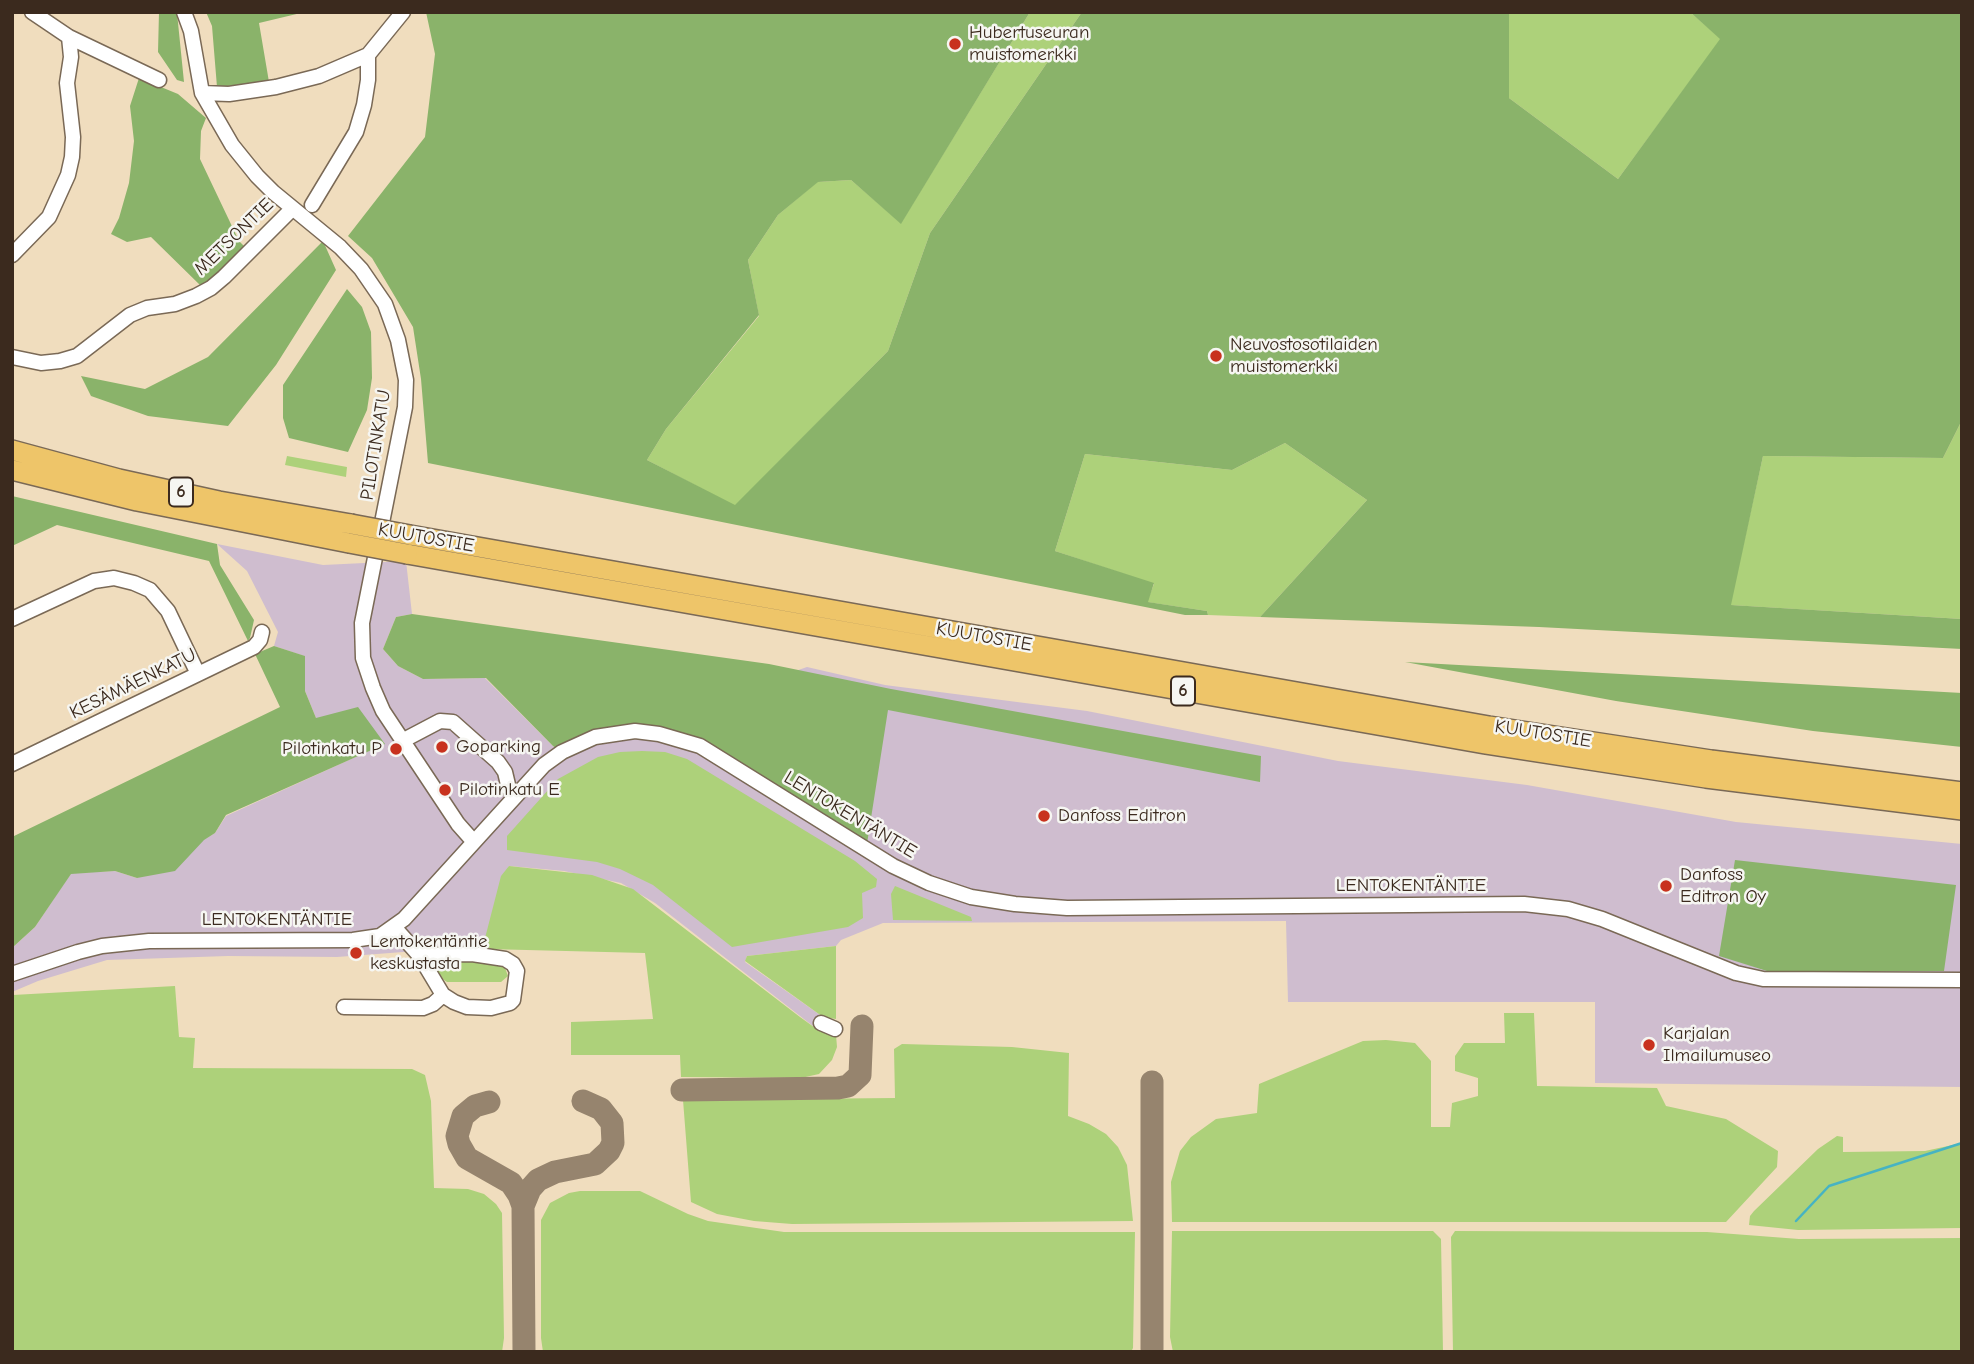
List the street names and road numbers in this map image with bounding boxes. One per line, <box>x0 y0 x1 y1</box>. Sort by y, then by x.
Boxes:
street label: METSONTIE <box>190 194 278 280</box>
street label: PILOTINKATU <box>356 388 396 502</box>
road number: 6 <box>169 478 193 506</box>
street label: KUUTOSTIE <box>376 518 476 558</box>
street label: KUUTOSTIE <box>934 617 1034 657</box>
street label: KESÄMÄENKATU <box>66 644 200 724</box>
road number: 6 <box>1171 676 1195 706</box>
street label: KUUTOSTIE <box>1493 715 1593 753</box>
street label: LENTOKENTÄNTIE <box>780 766 920 864</box>
street label: LENTOKENTÄNTIE <box>1336 875 1486 897</box>
street label: LENTOKENTÄNTIE <box>202 909 352 931</box>

